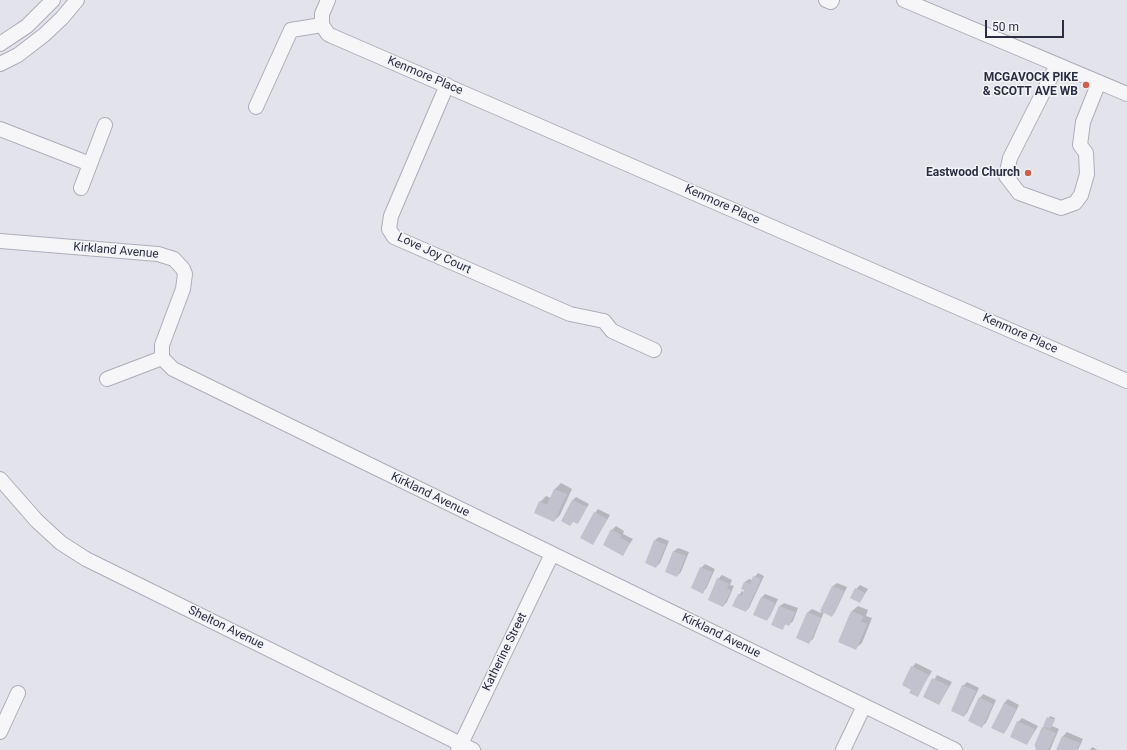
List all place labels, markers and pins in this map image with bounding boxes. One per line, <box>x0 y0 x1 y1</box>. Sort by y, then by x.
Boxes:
place label: MCGAVOCK PIKE & SCOTT AVE WB <box>983 71 1078 99</box>
marker: MCGAVOCK PIKE & SCOTT AVE WB <box>1081 80 1091 90</box>
place label: Eastwood Church <box>926 166 1020 180</box>
marker: Eastwood Church <box>1023 168 1033 178</box>

